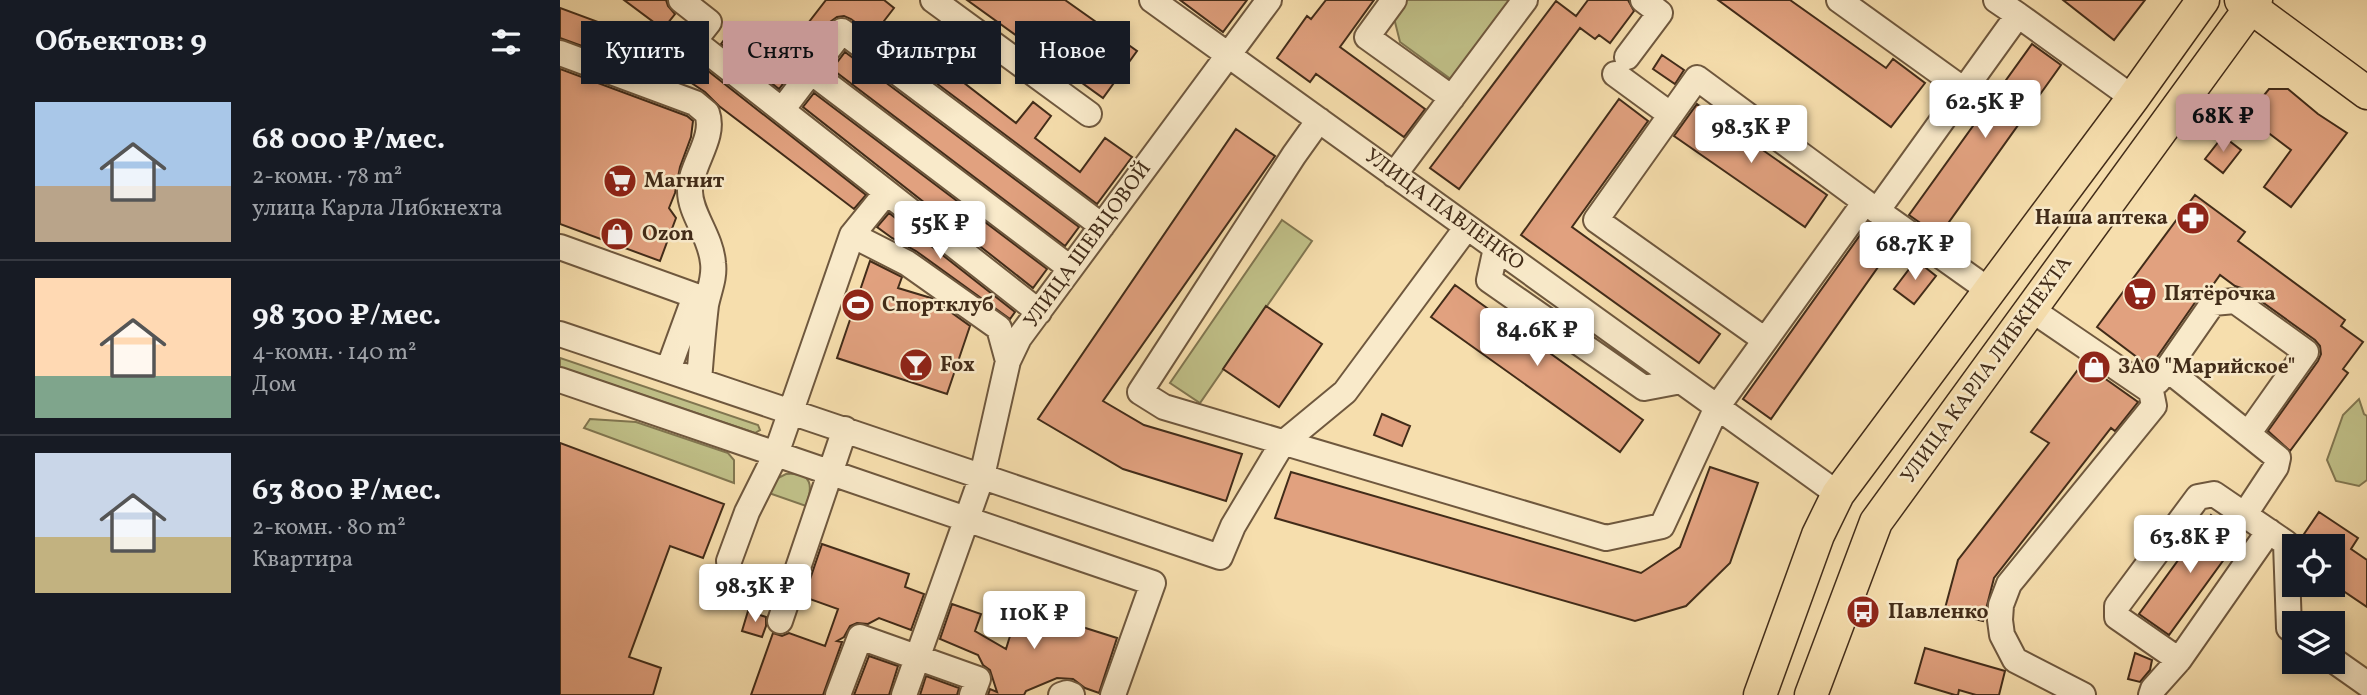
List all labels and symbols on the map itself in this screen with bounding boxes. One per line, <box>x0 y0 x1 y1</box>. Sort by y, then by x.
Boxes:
pin: 62.5K ₽ <box>1920 80 2050 140</box>
pin: 68K ₽ <box>2174 94 2272 154</box>
pin: 98.3K ₽ <box>1686 106 1816 165</box>
street label: УЛИЦА ПАВЛЕНКО <box>1358 142 1530 278</box>
street label: УЛИЦА ШЕВЦОВОЙ <box>1018 156 1158 334</box>
supermarket icon: Магнит <box>601 162 639 200</box>
place label: Магнит <box>644 167 725 196</box>
pharmacy icon: Наша аптека <box>2174 199 2212 237</box>
pin: 55K ₽ <box>891 202 989 261</box>
place label: Наша аптека <box>2035 204 2168 233</box>
shop icon: Ozon <box>598 215 636 253</box>
place label: Ozon <box>642 220 694 249</box>
pin: 68.7K ₽ <box>1850 222 1980 282</box>
street label: УЛИЦА КАРЛА ЛИБКНЕХТА <box>1894 250 2080 490</box>
supermarket icon: Пятёрочка <box>2121 275 2159 313</box>
place label: Пятёрочка <box>2164 280 2276 309</box>
sports icon: Спортклуб <box>839 286 877 324</box>
place label: Спортклуб <box>882 291 994 320</box>
pin: 84.6K ₽ <box>1472 308 1602 368</box>
bar icon: Fox <box>897 346 935 384</box>
shop icon: ЗАО "Марийское" <box>2075 348 2113 386</box>
place label: Fox <box>940 351 975 380</box>
place label: ЗАО "Марийское" <box>2118 353 2295 382</box>
pin: 63.8K ₽ <box>2125 516 2255 575</box>
pin: 98.3K ₽ <box>690 564 820 624</box>
pin: 110K ₽ <box>977 592 1091 651</box>
bus stop icon: Павленко <box>1844 593 1882 631</box>
place label: Павленко <box>1888 598 1989 627</box>

